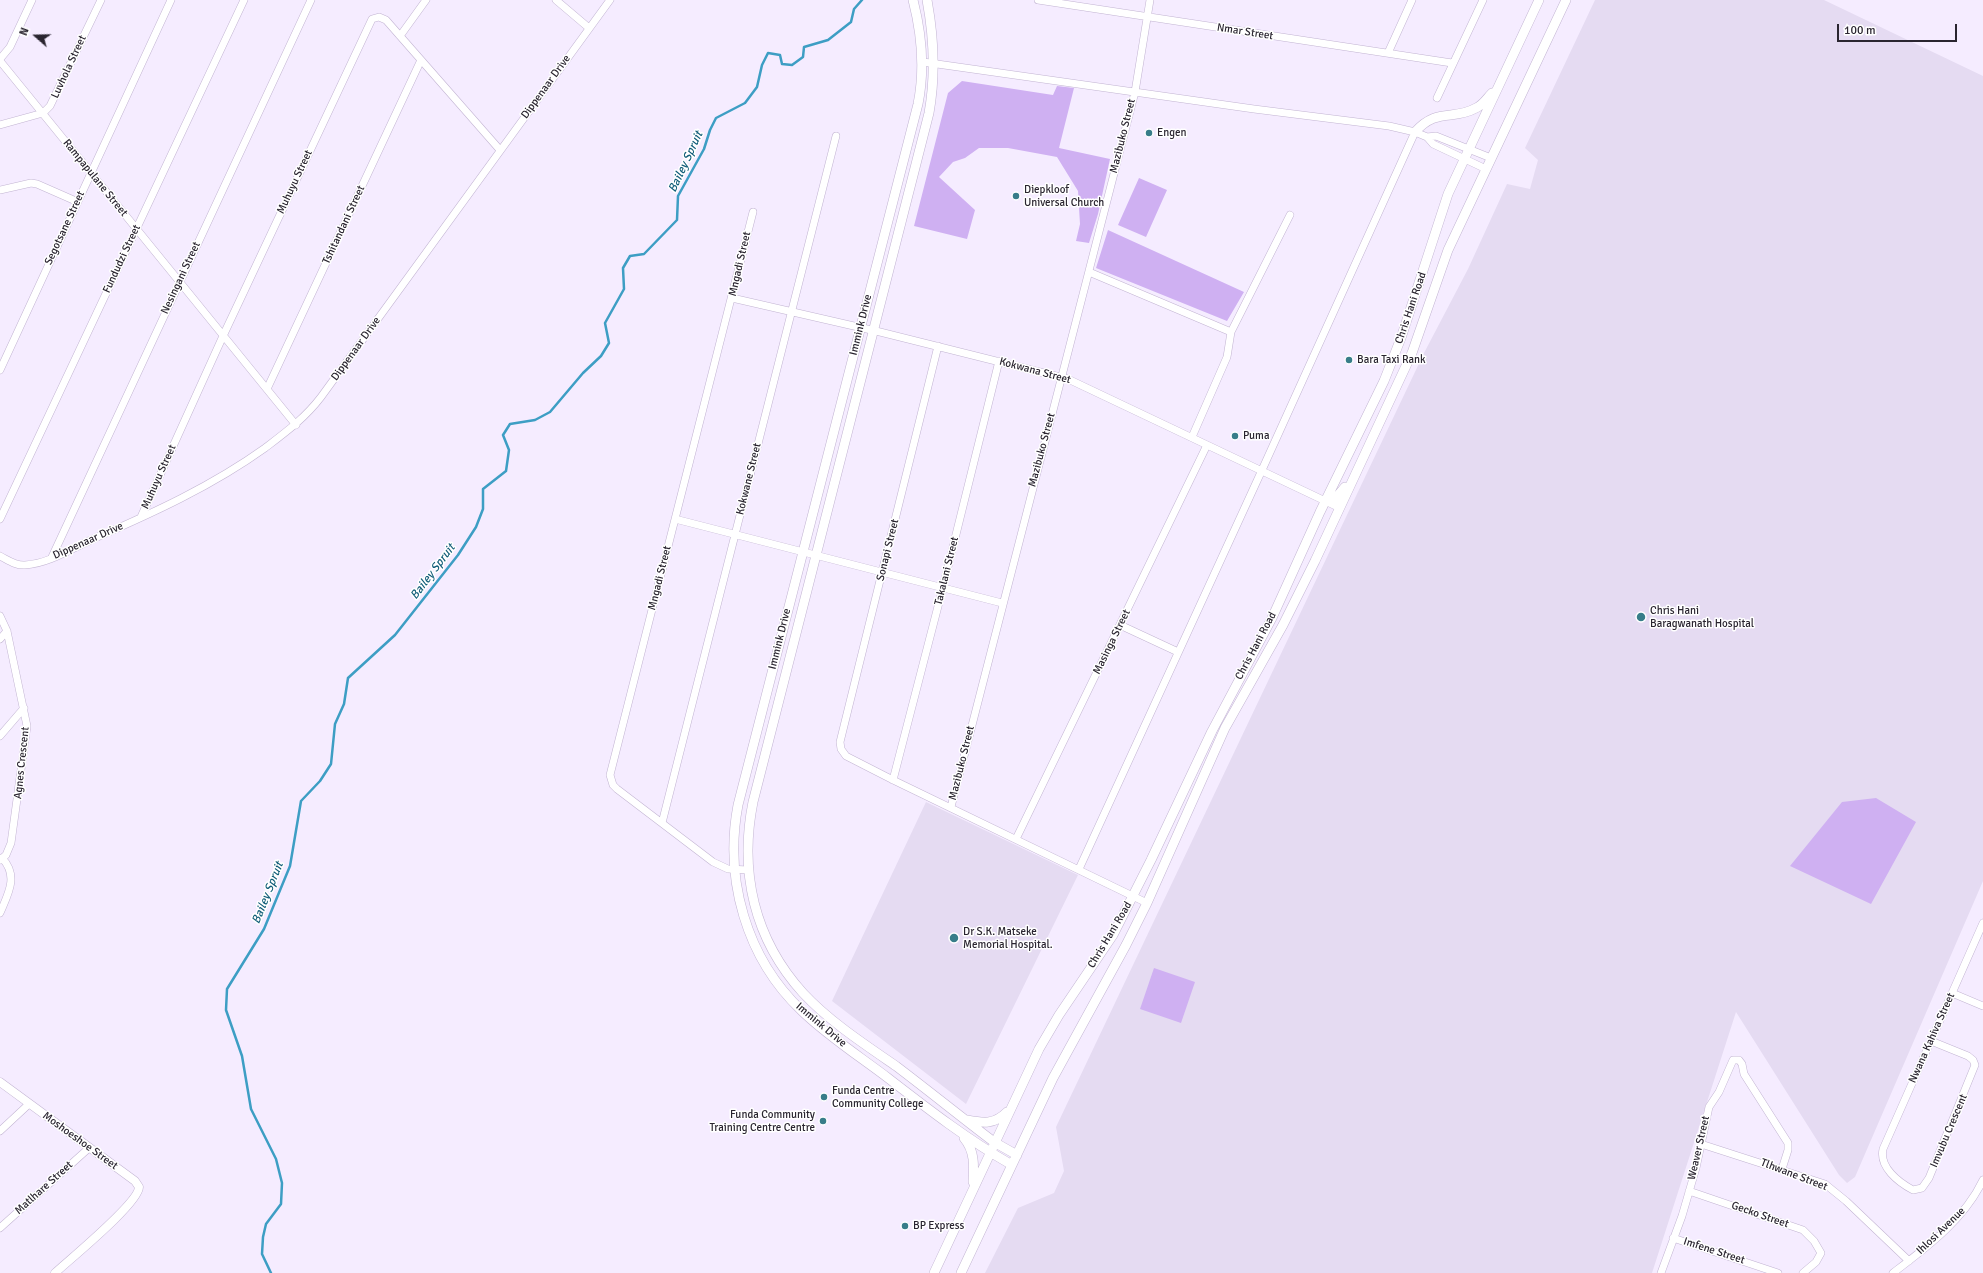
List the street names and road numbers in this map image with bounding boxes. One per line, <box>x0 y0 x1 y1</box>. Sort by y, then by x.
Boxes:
street label: Nmar Street <box>1216 21 1274 43</box>
street label: Luvhola Street <box>49 33 89 101</box>
street label: Dippenaar Drive <box>518 53 574 121</box>
street label: Mazibuko Street <box>1107 97 1139 175</box>
street label: Rampapulane Street <box>60 137 130 219</box>
street label: Muhuyu Street <box>274 148 316 216</box>
street label: Tshitandani Street <box>320 184 368 266</box>
street label: Segotsane Street <box>42 189 88 267</box>
street label: Fundudzi Street <box>100 223 144 295</box>
street label: Mngadi Street <box>726 230 754 298</box>
street label: Nesingani Street <box>158 240 204 316</box>
street label: Chris Hani Road <box>1393 270 1429 346</box>
street label: Immink Drive <box>847 293 875 357</box>
street label: Dippenaar Drive <box>328 315 384 383</box>
street label: Kokwana Street <box>998 355 1072 387</box>
street label: Mazibuko Street <box>1026 411 1058 489</box>
street label: Kokwane Street <box>734 442 764 516</box>
street label: Muhuyu Street <box>139 443 179 511</box>
street label: Sonapi Street <box>874 518 902 582</box>
street label: Dippenaar Drive <box>51 520 125 562</box>
street label: Takalani Street <box>932 535 962 607</box>
street label: Mngadi Street <box>646 544 674 612</box>
street label: Immink Drive <box>766 607 794 671</box>
street label: Masinga Street <box>1091 607 1133 677</box>
street label: Chris Hani Road <box>1233 610 1279 682</box>
street label: Mazibuko Street <box>946 724 978 802</box>
street label: Agnes Crescent <box>12 726 32 800</box>
street label: Chris Hani Road <box>1085 899 1135 971</box>
street label: Nwana Kahiva Street <box>1906 991 1958 1085</box>
street label: Immink Drive <box>793 1000 849 1050</box>
street label: Imvubu Crescent <box>1928 1092 1970 1170</box>
street label: Moshoeshoe Street <box>40 1109 120 1173</box>
street label: Weaver Street <box>1685 1115 1713 1181</box>
street label: Tlhwane Street <box>1759 1156 1829 1194</box>
street label: Matlhare Street <box>12 1159 76 1217</box>
street label: Gecko Street <box>1730 1199 1790 1231</box>
street label: Ihlosi Avenue <box>1914 1204 1968 1258</box>
street label: Imfene Street <box>1682 1235 1746 1267</box>

